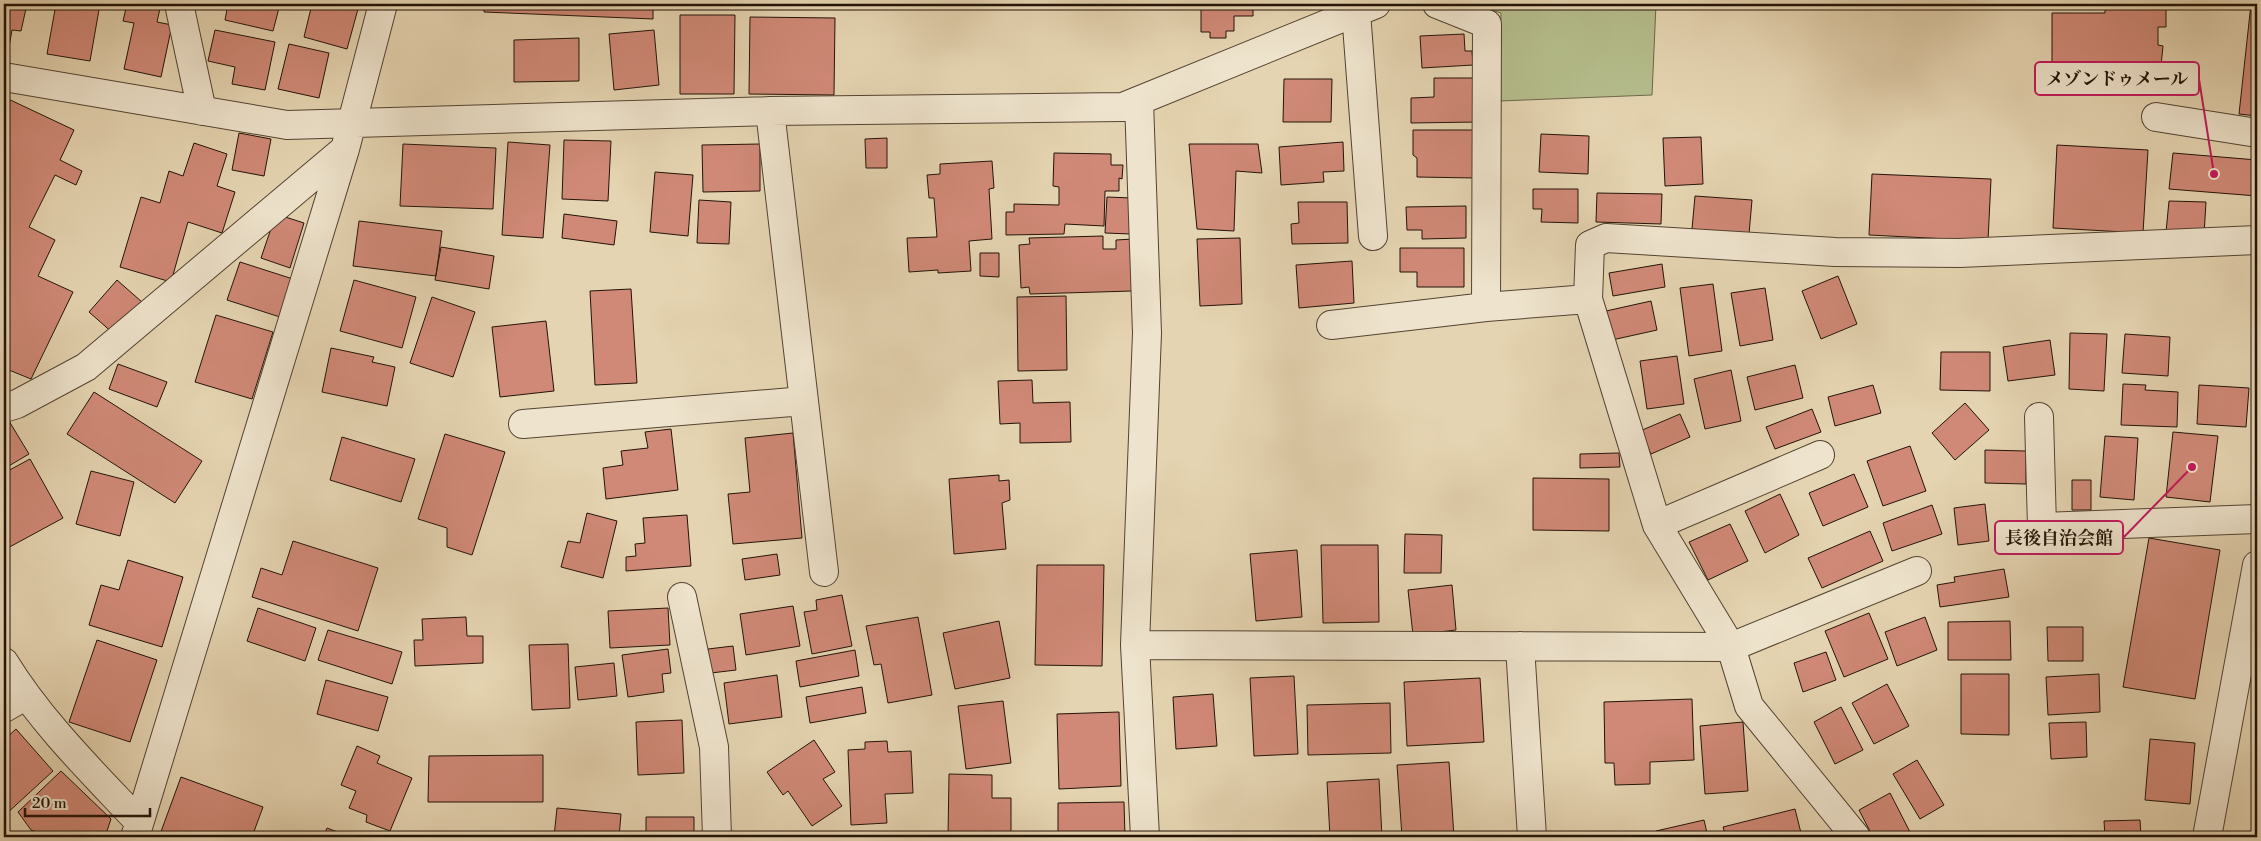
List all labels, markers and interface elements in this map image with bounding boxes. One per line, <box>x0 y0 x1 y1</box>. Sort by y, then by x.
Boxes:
callout: メゾンドゥメール <box>2035 62 2199 95</box>
text: メゾンドゥメール <box>2046 68 2188 91</box>
callout: 長後自治会館 <box>1995 521 2123 554</box>
text: 長後自治会館 <box>2005 527 2113 550</box>
scale bar <box>25 786 150 818</box>
text: 20 m <box>32 794 67 813</box>

